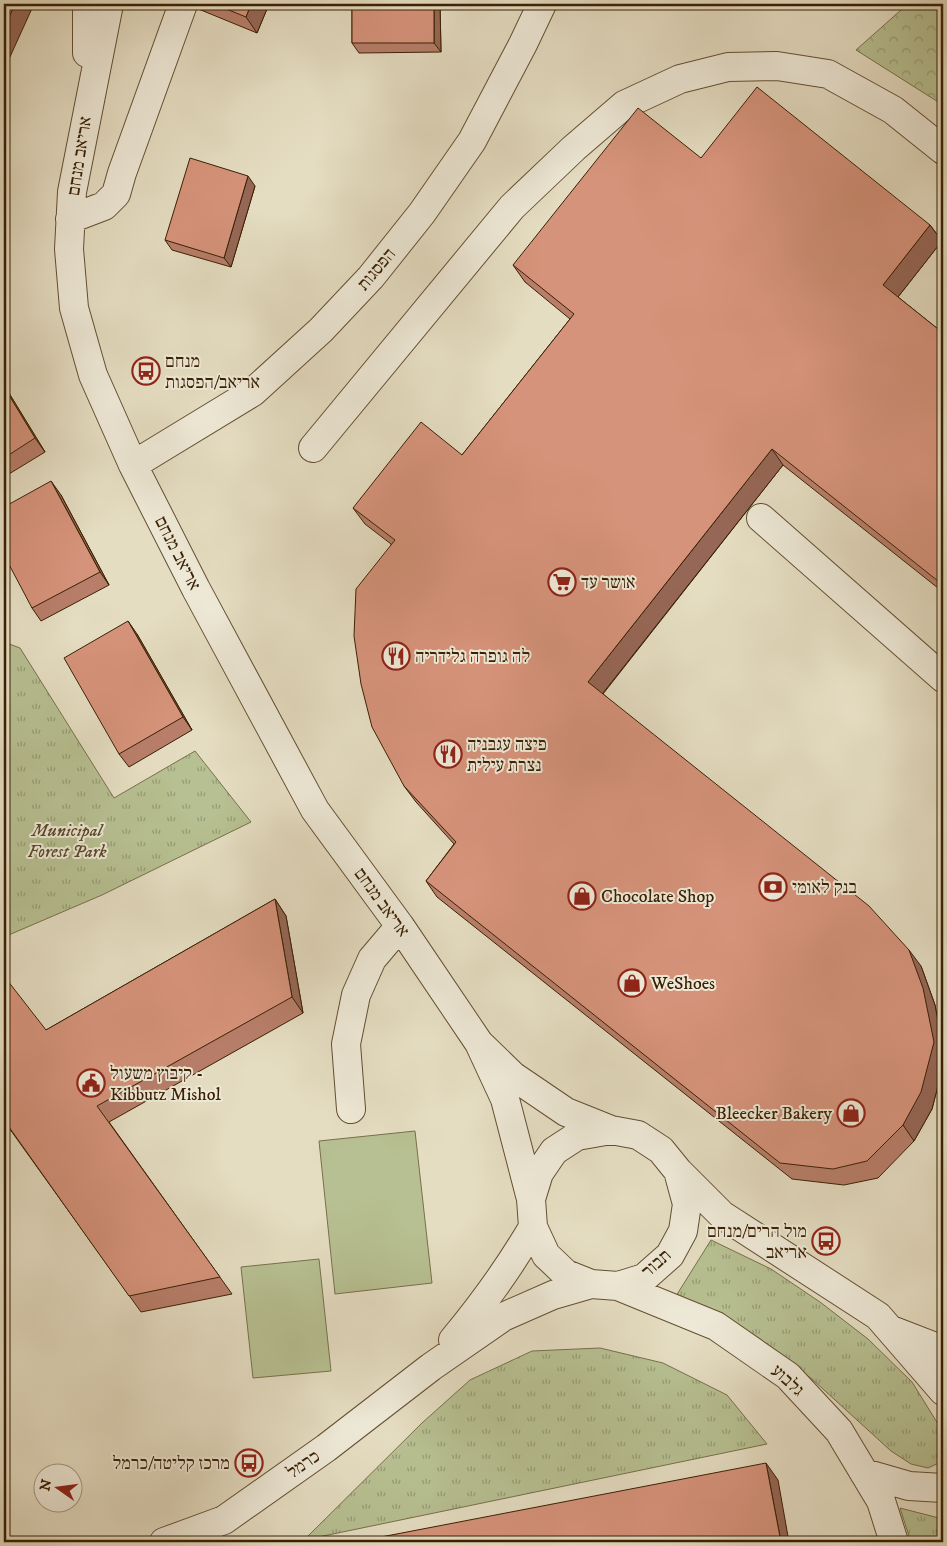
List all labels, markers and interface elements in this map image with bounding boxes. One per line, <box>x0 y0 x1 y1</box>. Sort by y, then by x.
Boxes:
street label: אריאב מנחם <box>63 115 97 198</box>
street label: הפסגות <box>353 244 401 295</box>
place label: מנחם אריאב/הפסגות <box>165 351 260 394</box>
bus stop icon: מנחם אריאב/הפסגות <box>131 356 161 386</box>
street label: אריאב מנחם <box>149 513 205 594</box>
supermarket icon: אושר עד <box>547 567 577 597</box>
place label: אושר עד <box>581 572 636 594</box>
restaurant icon: לה גופרה גלידריה <box>381 641 411 671</box>
place label: לה גופרה גלידריה <box>415 646 530 668</box>
place label: פיצה עגבניה נצרת עילית <box>467 734 547 777</box>
restaurant icon: פיצה עגבניה נצרת עילית <box>433 739 463 769</box>
park label: Municipal Forest Park <box>27 820 107 863</box>
street label: אריאב מנחם <box>349 864 414 942</box>
bank icon: בנק לאומי <box>758 872 788 902</box>
place label: בנק לאומי <box>792 877 857 899</box>
shop icon: Chocolate Shop <box>567 881 597 911</box>
place label: Chocolate Shop <box>601 886 714 908</box>
shop icon: WeShoes <box>617 968 647 998</box>
place label: WeShoes <box>650 973 715 995</box>
place label: קיבוץ משעול - Kibbutz Mishol <box>110 1063 221 1106</box>
public building icon: קיבוץ משעול - Kibbutz Mishol <box>76 1068 106 1098</box>
shop icon: Bleecker Bakery <box>836 1098 866 1128</box>
place label: Bleecker Bakery <box>715 1103 832 1125</box>
place label: מול הרים/מנחם אריאב <box>707 1221 807 1264</box>
bus stop icon: מול הרים/מנחם אריאב <box>811 1226 841 1256</box>
street label: תבור <box>637 1245 676 1283</box>
street label: גלבוע <box>766 1360 808 1401</box>
street label: כרמל <box>283 1446 324 1484</box>
bus stop icon: מרכז קליטה/כרמל <box>234 1448 264 1478</box>
place label: מרכז קליטה/כרמל <box>113 1453 230 1475</box>
north arrow <box>32 1464 82 1514</box>
text: N <box>36 1477 57 1493</box>

